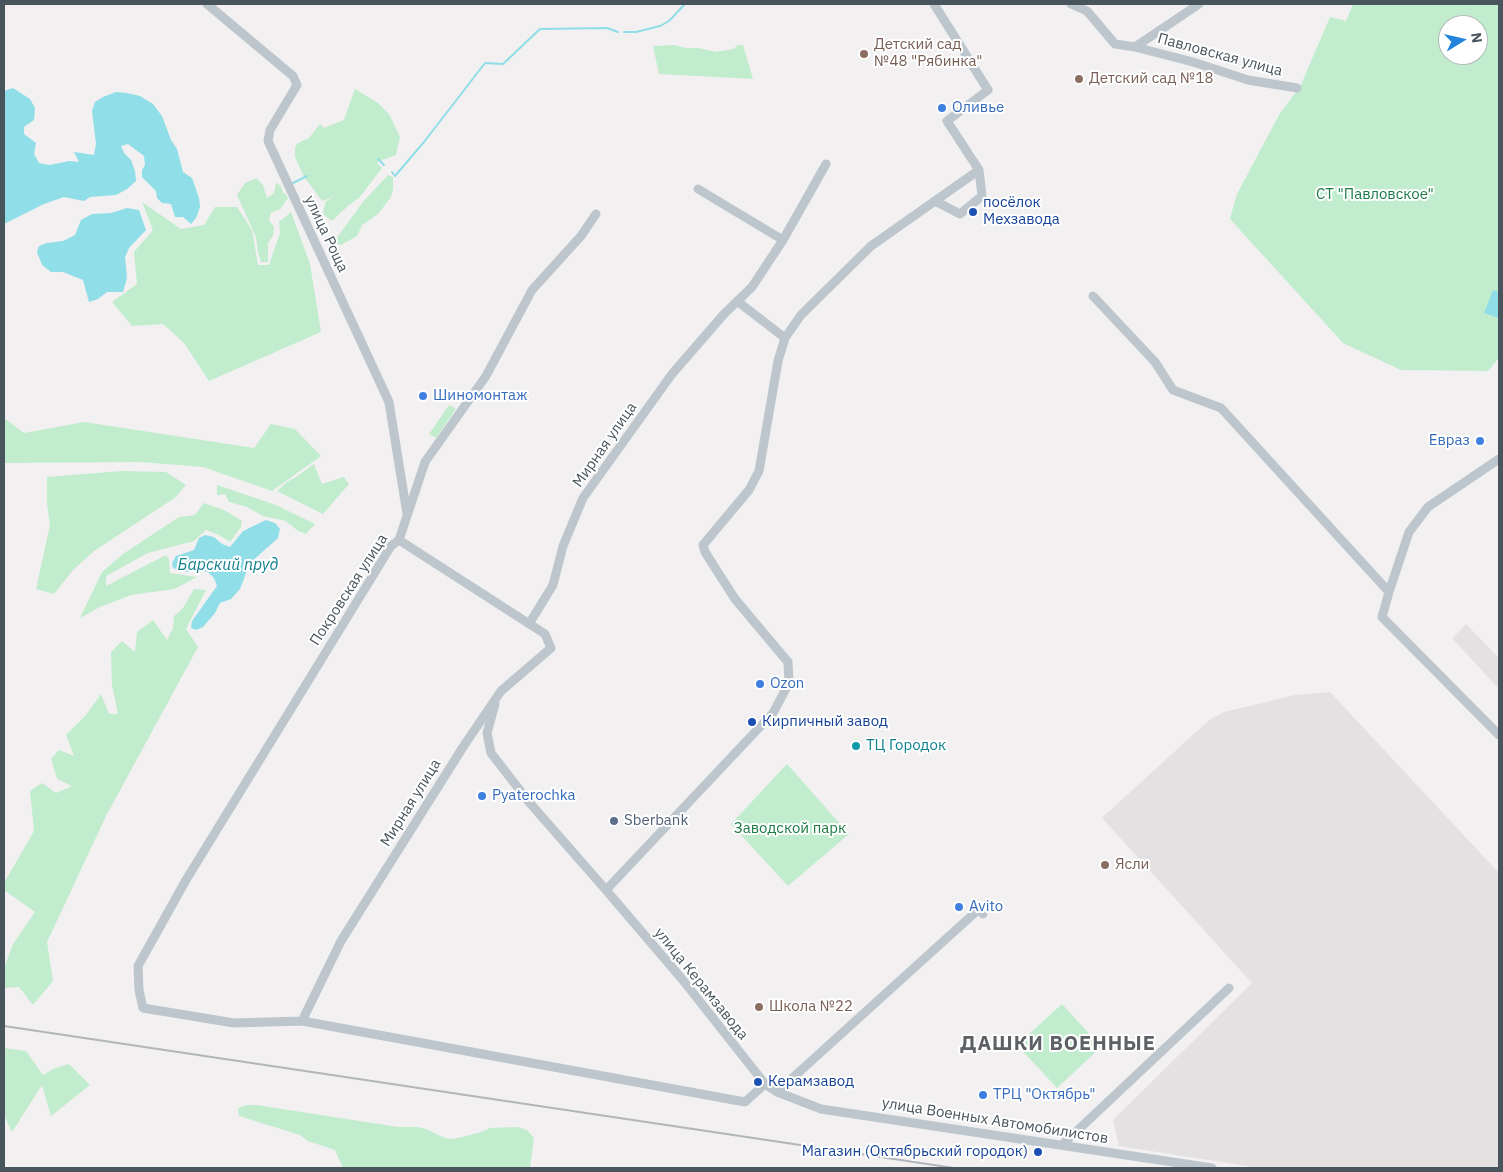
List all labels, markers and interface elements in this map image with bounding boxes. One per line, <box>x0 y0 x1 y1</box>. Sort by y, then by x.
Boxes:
north arrow <box>1438 15 1488 65</box>
street label: Павловская улица <box>1156 30 1284 80</box>
text: N <box>1467 31 1487 44</box>
place label: Детский сад №48 "Рябинка" <box>874 36 982 71</box>
marker: Детский сад №48 "Рябинка" <box>858 48 870 60</box>
place label: Детский сад №18 <box>1089 70 1214 88</box>
marker: Детский сад №18 <box>1073 73 1085 85</box>
place label: Оливье <box>952 99 1004 117</box>
marker: Оливье <box>936 102 948 114</box>
park label: СТ "Павловское" <box>1316 186 1434 204</box>
street label: улица Роща <box>300 193 352 275</box>
place label: посёлок Мехзавода <box>983 194 1060 229</box>
marker: посёлок Мехзавода <box>967 206 979 218</box>
place label: Шиномонтаж <box>433 387 527 405</box>
marker: Шиномонтаж <box>417 390 429 402</box>
street label: Мирная улица <box>569 399 641 491</box>
place label: Евраз <box>1429 432 1470 450</box>
marker: Евраз <box>1474 435 1486 447</box>
street label: Покровская улица <box>306 531 392 649</box>
water label: Барский пруд <box>178 555 278 575</box>
place label: Ozon <box>770 675 804 693</box>
marker: Ozon <box>754 678 766 690</box>
place label: Кирпичный завод <box>762 713 888 731</box>
marker: Кирпичный завод <box>746 716 758 728</box>
place label: ТЦ Городок <box>866 737 946 755</box>
marker: ТЦ Городок <box>850 740 862 752</box>
street label: Мирная улица <box>377 756 445 850</box>
place label: Pyaterochka <box>492 787 576 805</box>
marker: Pyaterochka <box>476 790 488 802</box>
place label: Sberbank <box>624 812 688 830</box>
marker: Sberbank <box>608 815 620 827</box>
park label: Заводской парк <box>734 820 846 838</box>
place label: Ясли <box>1115 856 1149 874</box>
marker: Ясли <box>1099 859 1111 871</box>
place label: Avito <box>969 898 1003 916</box>
marker: Avito <box>953 901 965 913</box>
street label: улица Керамзавода <box>650 924 752 1044</box>
place label: Школа №22 <box>769 998 853 1016</box>
marker: Школа №22 <box>753 1001 765 1013</box>
district label: ДАШКИ ВОЕННЫЕ <box>958 1032 1158 1056</box>
place label: Керамзавод <box>768 1073 854 1091</box>
marker: Керамзавод <box>752 1076 764 1088</box>
place label: ТРЦ "Октябрь" <box>993 1086 1095 1104</box>
marker: ТРЦ "Октябрь" <box>977 1089 989 1101</box>
street label: улица Военных Автомобилистов <box>880 1094 1110 1148</box>
place label: Магазин (Октябрьский городок) <box>802 1143 1028 1161</box>
marker: Магазин (Октябрьский городок) <box>1032 1146 1044 1158</box>

